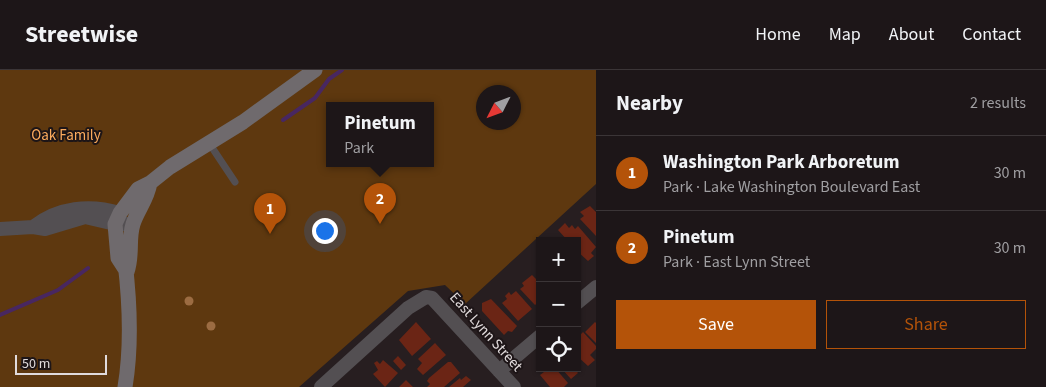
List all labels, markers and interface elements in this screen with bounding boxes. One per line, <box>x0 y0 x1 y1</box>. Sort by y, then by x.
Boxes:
text: Streetwise <box>25 17 138 52</box>
text: Home <box>755 22 801 47</box>
text: Map <box>829 22 861 47</box>
text: About <box>889 22 934 47</box>
text: Contact <box>962 22 1021 47</box>
north arrow <box>476 85 521 130</box>
text: Nearby <box>616 88 683 118</box>
text: 2 results <box>970 92 1026 114</box>
popup <box>326 102 434 167</box>
text: Pinetum <box>344 110 416 137</box>
park label: Oak Family <box>31 125 101 146</box>
text: Park <box>344 137 374 159</box>
text: Washington Park Arboretum <box>663 149 900 176</box>
text: 1 <box>628 162 636 184</box>
text: 30 m <box>994 162 1026 184</box>
text: Park · Lake Washington Boulevard East <box>663 176 920 198</box>
pin: 2 <box>364 183 396 224</box>
pin: 1 <box>254 193 286 234</box>
your location <box>312 218 338 244</box>
text: Pinetum <box>663 224 734 251</box>
map controls <box>536 237 581 372</box>
button: + <box>536 237 581 282</box>
text: 2 <box>628 237 636 259</box>
text: 30 m <box>994 237 1026 259</box>
text: Park · East Lynn Street <box>663 251 810 273</box>
button: − <box>536 282 581 327</box>
street label: East Lynn Street <box>445 288 527 376</box>
button: Save <box>616 300 816 349</box>
button: Share <box>826 300 1026 349</box>
button: locate <box>536 327 581 372</box>
scale bar <box>15 352 108 375</box>
text: 50 m <box>22 354 50 374</box>

